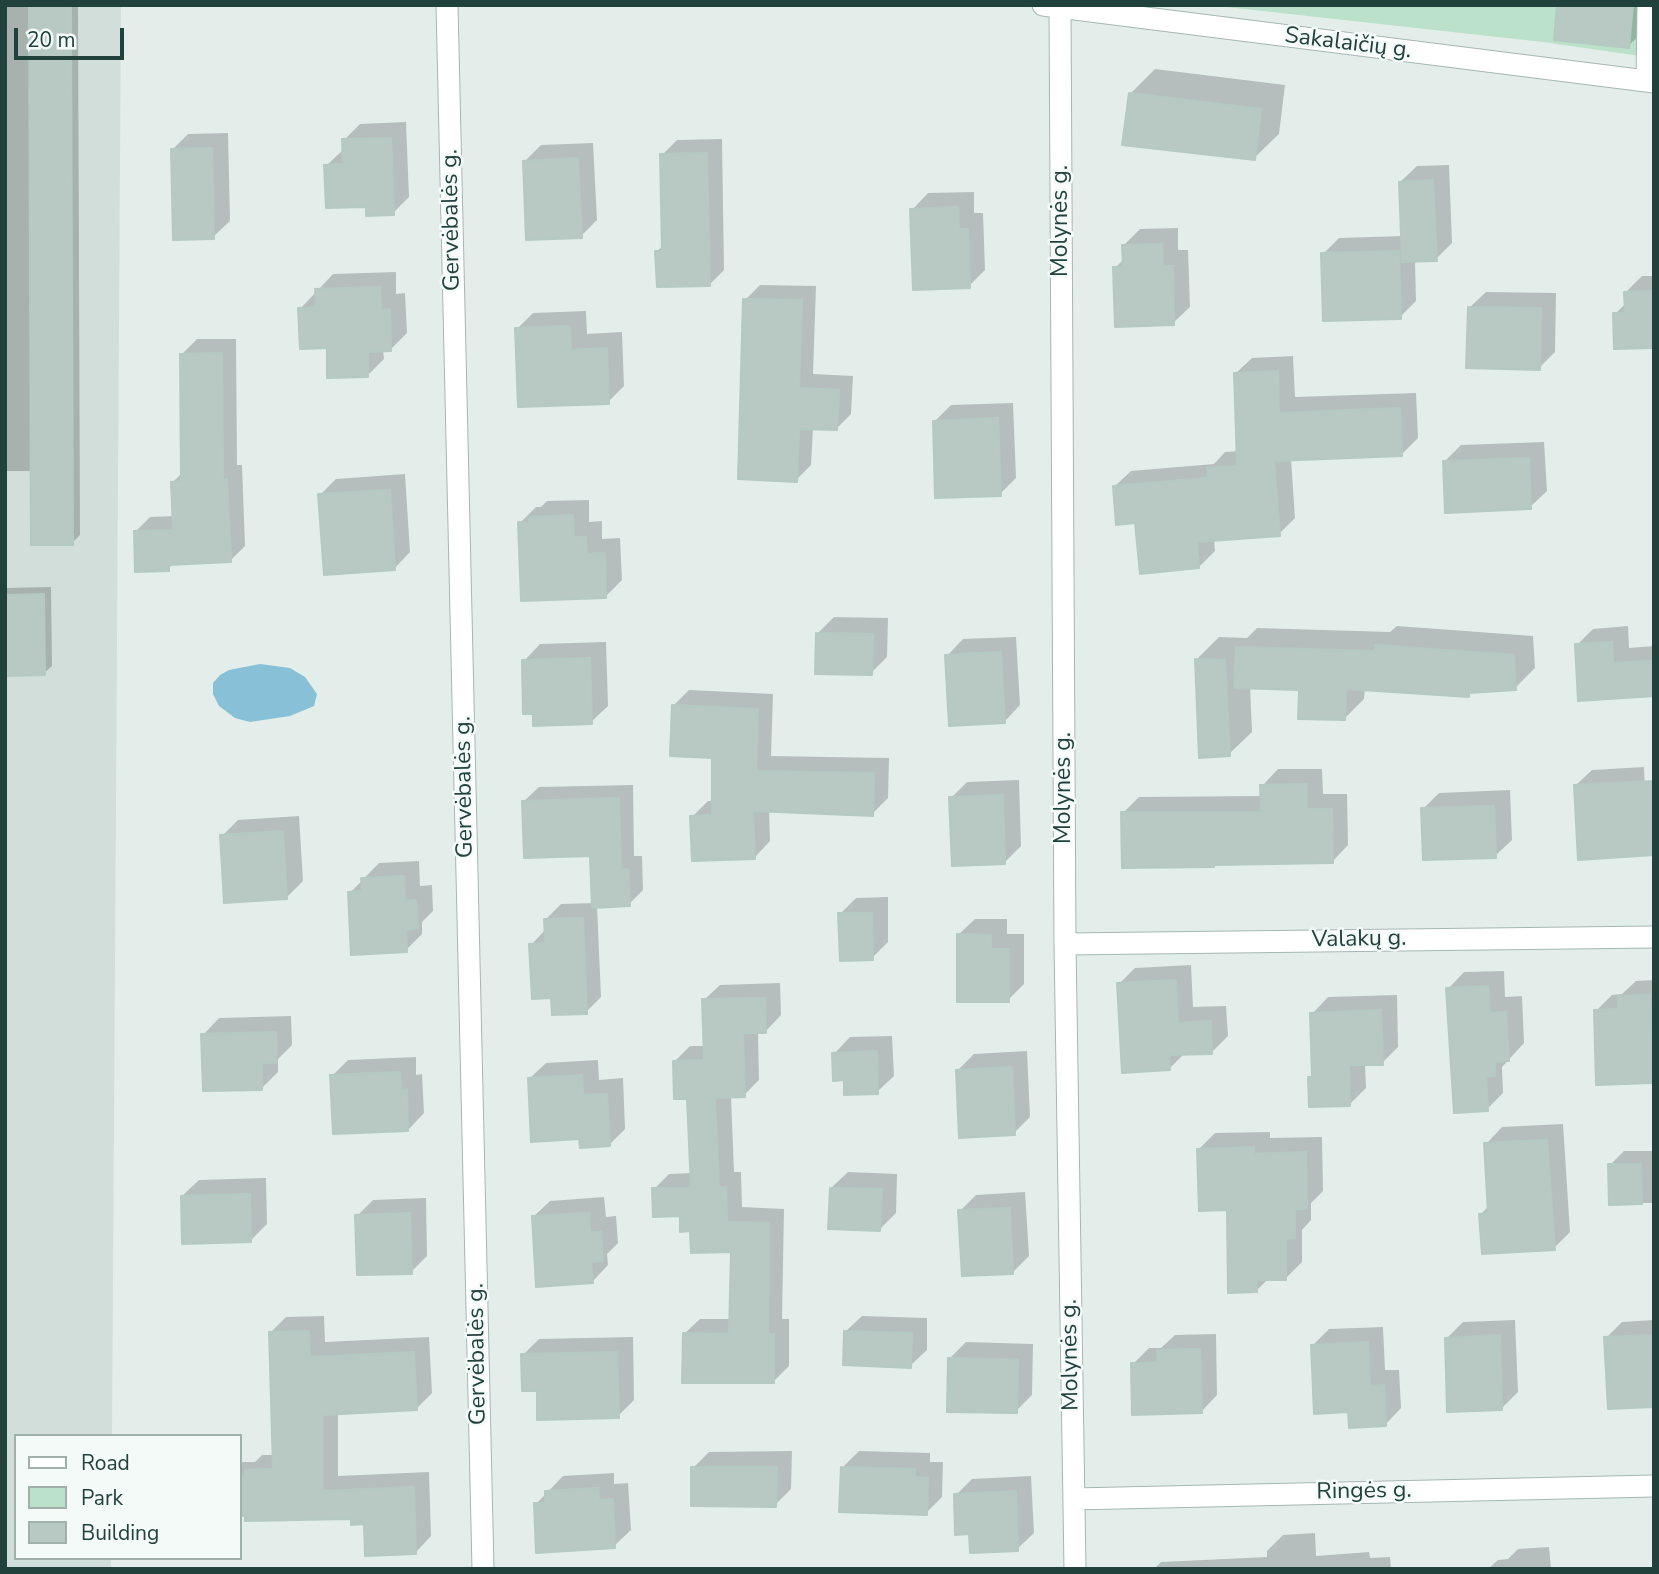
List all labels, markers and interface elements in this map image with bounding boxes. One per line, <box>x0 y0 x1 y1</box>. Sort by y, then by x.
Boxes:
scale bar <box>18 14 128 58</box>
street label: Sakalaičių g. <box>1283 23 1413 65</box>
text: 20 m <box>27 26 76 54</box>
street label: Gervėbalės g. <box>437 149 467 291</box>
street label: Molynės g. <box>1047 165 1075 277</box>
street label: Gervėbalės g. <box>450 716 480 858</box>
street label: Molynės g. <box>1050 732 1078 844</box>
street label: Valakų g. <box>1311 925 1407 955</box>
street label: Gervėbalės g. <box>463 1283 493 1425</box>
street label: Molynės g. <box>1056 1299 1086 1411</box>
legend <box>14 1434 242 1560</box>
text: Road <box>81 1449 130 1477</box>
street label: Ringės g. <box>1316 1477 1412 1507</box>
text: Park <box>81 1484 123 1512</box>
text: Building <box>81 1519 159 1547</box>

